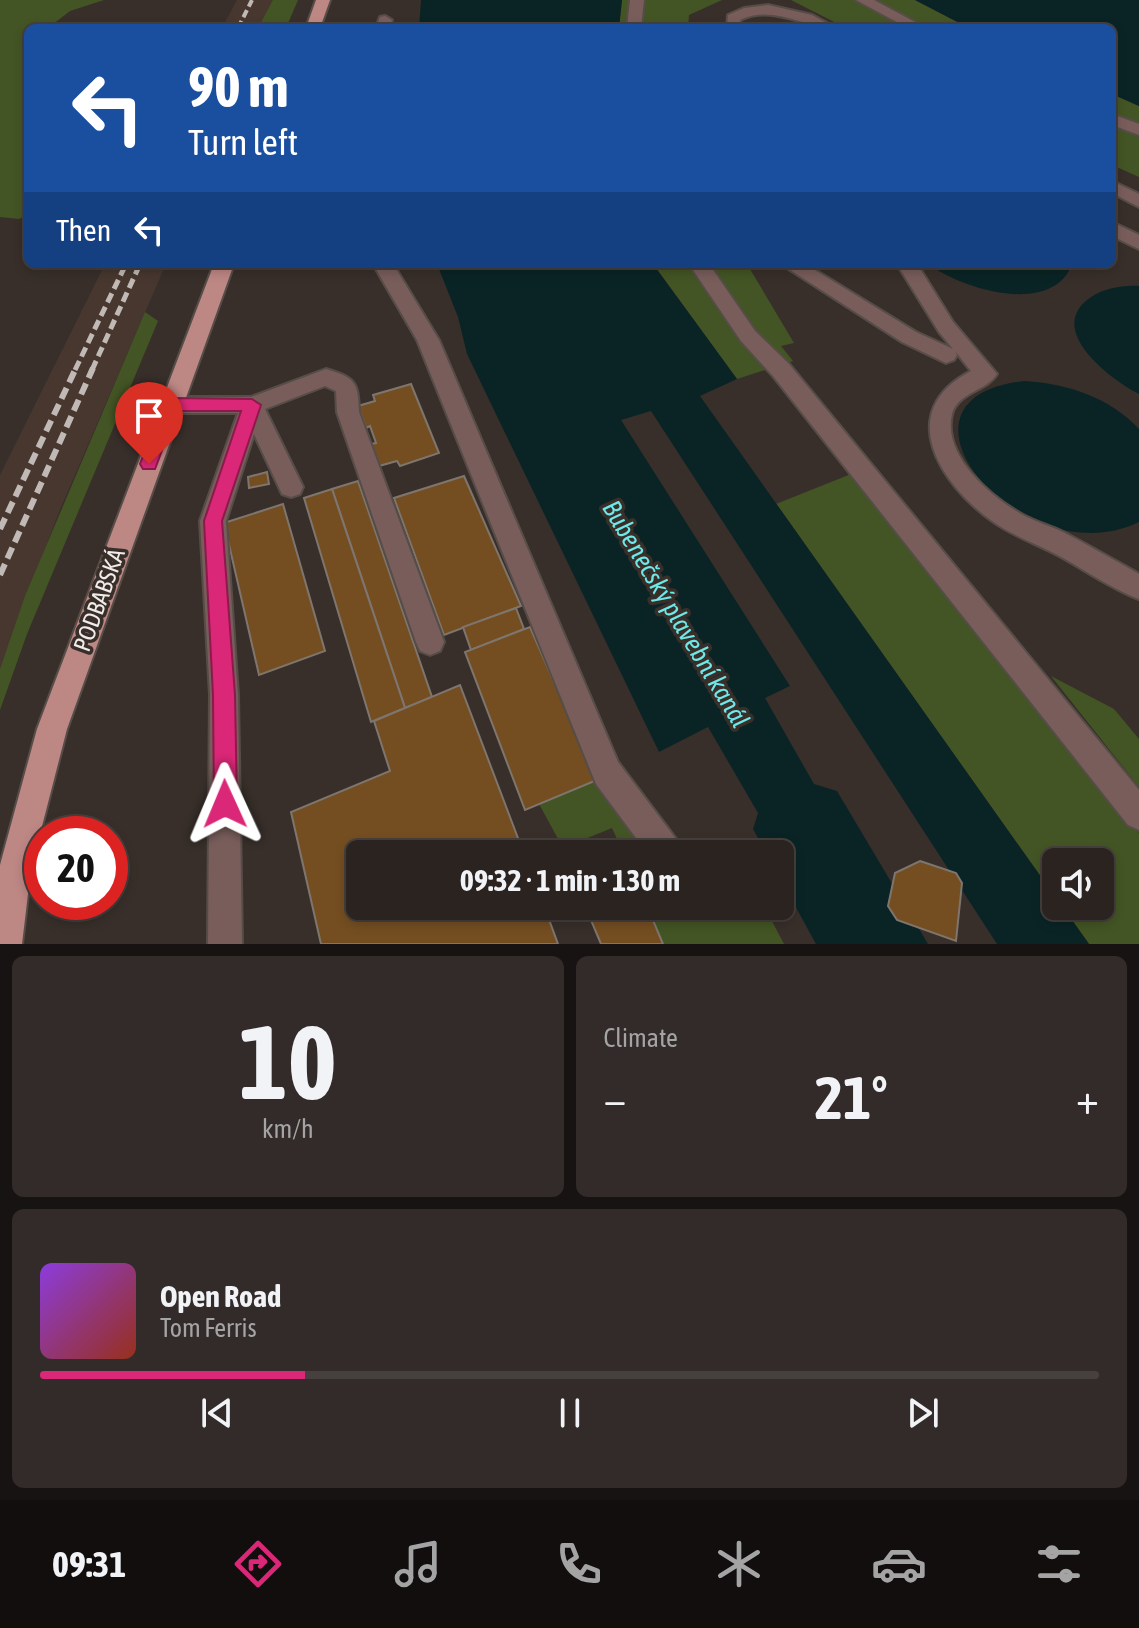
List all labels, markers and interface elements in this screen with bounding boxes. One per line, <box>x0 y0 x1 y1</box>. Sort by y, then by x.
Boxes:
text: 90 m <box>188 55 289 119</box>
icon: left <box>56 56 160 160</box>
text: Turn left <box>188 121 298 163</box>
icon: left <box>127 208 171 252</box>
text: Then <box>56 213 111 247</box>
pin <box>115 382 183 464</box>
icon: arrive <box>127 394 171 438</box>
water label: Bubenečský plavební kanál <box>596 495 756 733</box>
street label: PODBABSKÁ <box>68 545 130 655</box>
position arrow <box>183 762 267 846</box>
speed limit sign: 20 <box>24 816 128 920</box>
map controls <box>1042 848 1114 920</box>
button: sound <box>1042 848 1114 920</box>
text: 09:32 · 1 min · 130 m <box>460 863 680 897</box>
text: 10 <box>239 1002 337 1121</box>
text: Climate <box>604 1023 678 1053</box>
text: 21° <box>815 1063 888 1132</box>
text: − <box>604 1073 626 1123</box>
text: + <box>1076 1073 1099 1123</box>
text: km/h <box>262 1114 314 1144</box>
text: Open Road <box>160 1279 281 1313</box>
text: Tom Ferris <box>160 1313 257 1343</box>
icon: previous <box>195 1391 239 1435</box>
icon: pause <box>548 1391 592 1435</box>
icon: next <box>901 1391 945 1435</box>
icon: directions <box>230 1536 286 1592</box>
icon: music <box>390 1536 446 1592</box>
icon: phone <box>551 1536 607 1592</box>
icon: climate <box>711 1536 767 1592</box>
icon: car <box>871 1536 927 1592</box>
icon: filters <box>1031 1536 1087 1592</box>
text: 09:31 <box>52 1543 126 1585</box>

